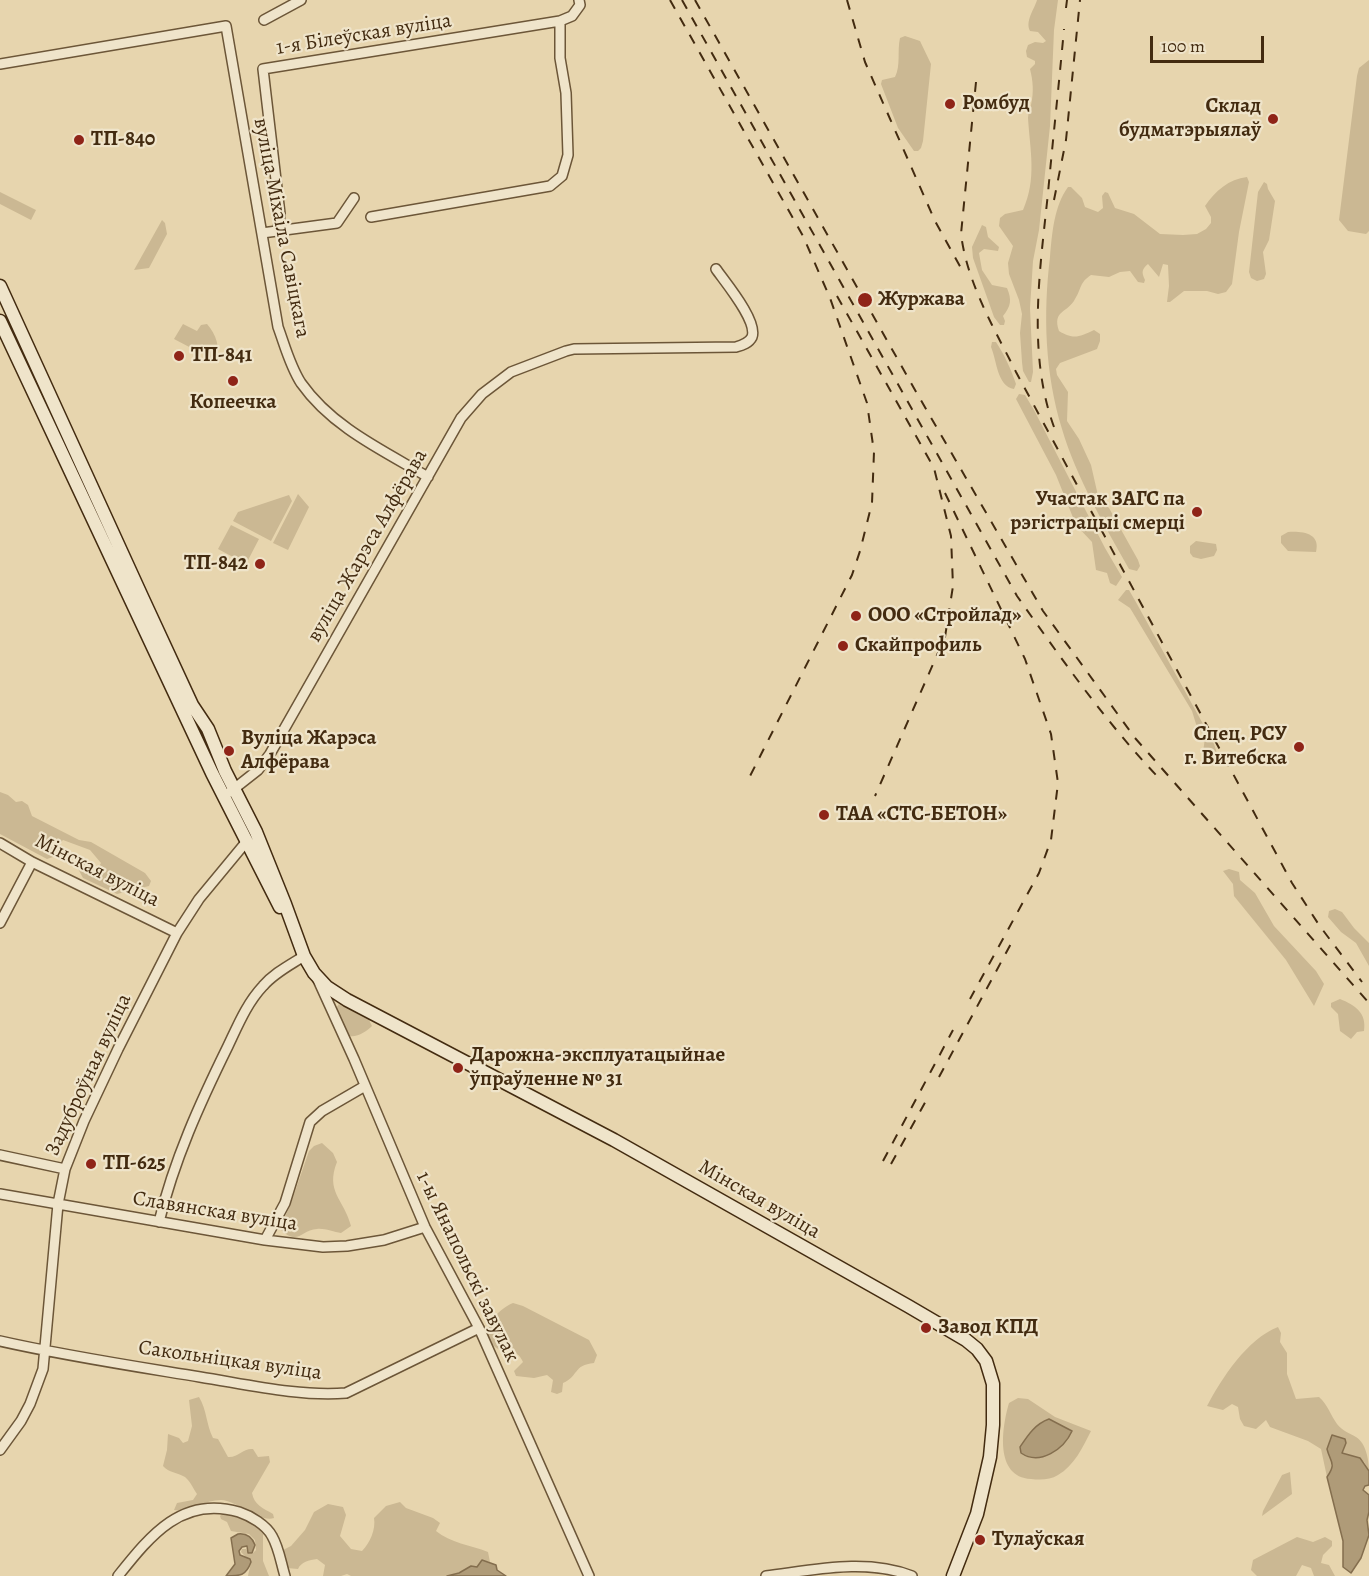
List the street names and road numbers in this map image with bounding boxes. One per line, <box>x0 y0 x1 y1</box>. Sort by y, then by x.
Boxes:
street label: 1-я Білеўская вуліца <box>274 9 454 61</box>
street label: вуліца Міхаіла Савіцкага <box>247 116 315 340</box>
street label: вуліца Жарэса Алфёрава <box>302 445 434 647</box>
street label: Мінская вуліца <box>30 829 164 913</box>
street label: Задуброўная вуліца <box>40 990 138 1160</box>
street label: Мінская вуліца <box>694 1155 824 1245</box>
street label: 1-ы Янапольскі завулак <box>410 1167 524 1367</box>
street label: Славянская вуліца <box>131 1187 299 1237</box>
street label: Сакольніцкая вуліца <box>137 1336 323 1386</box>

